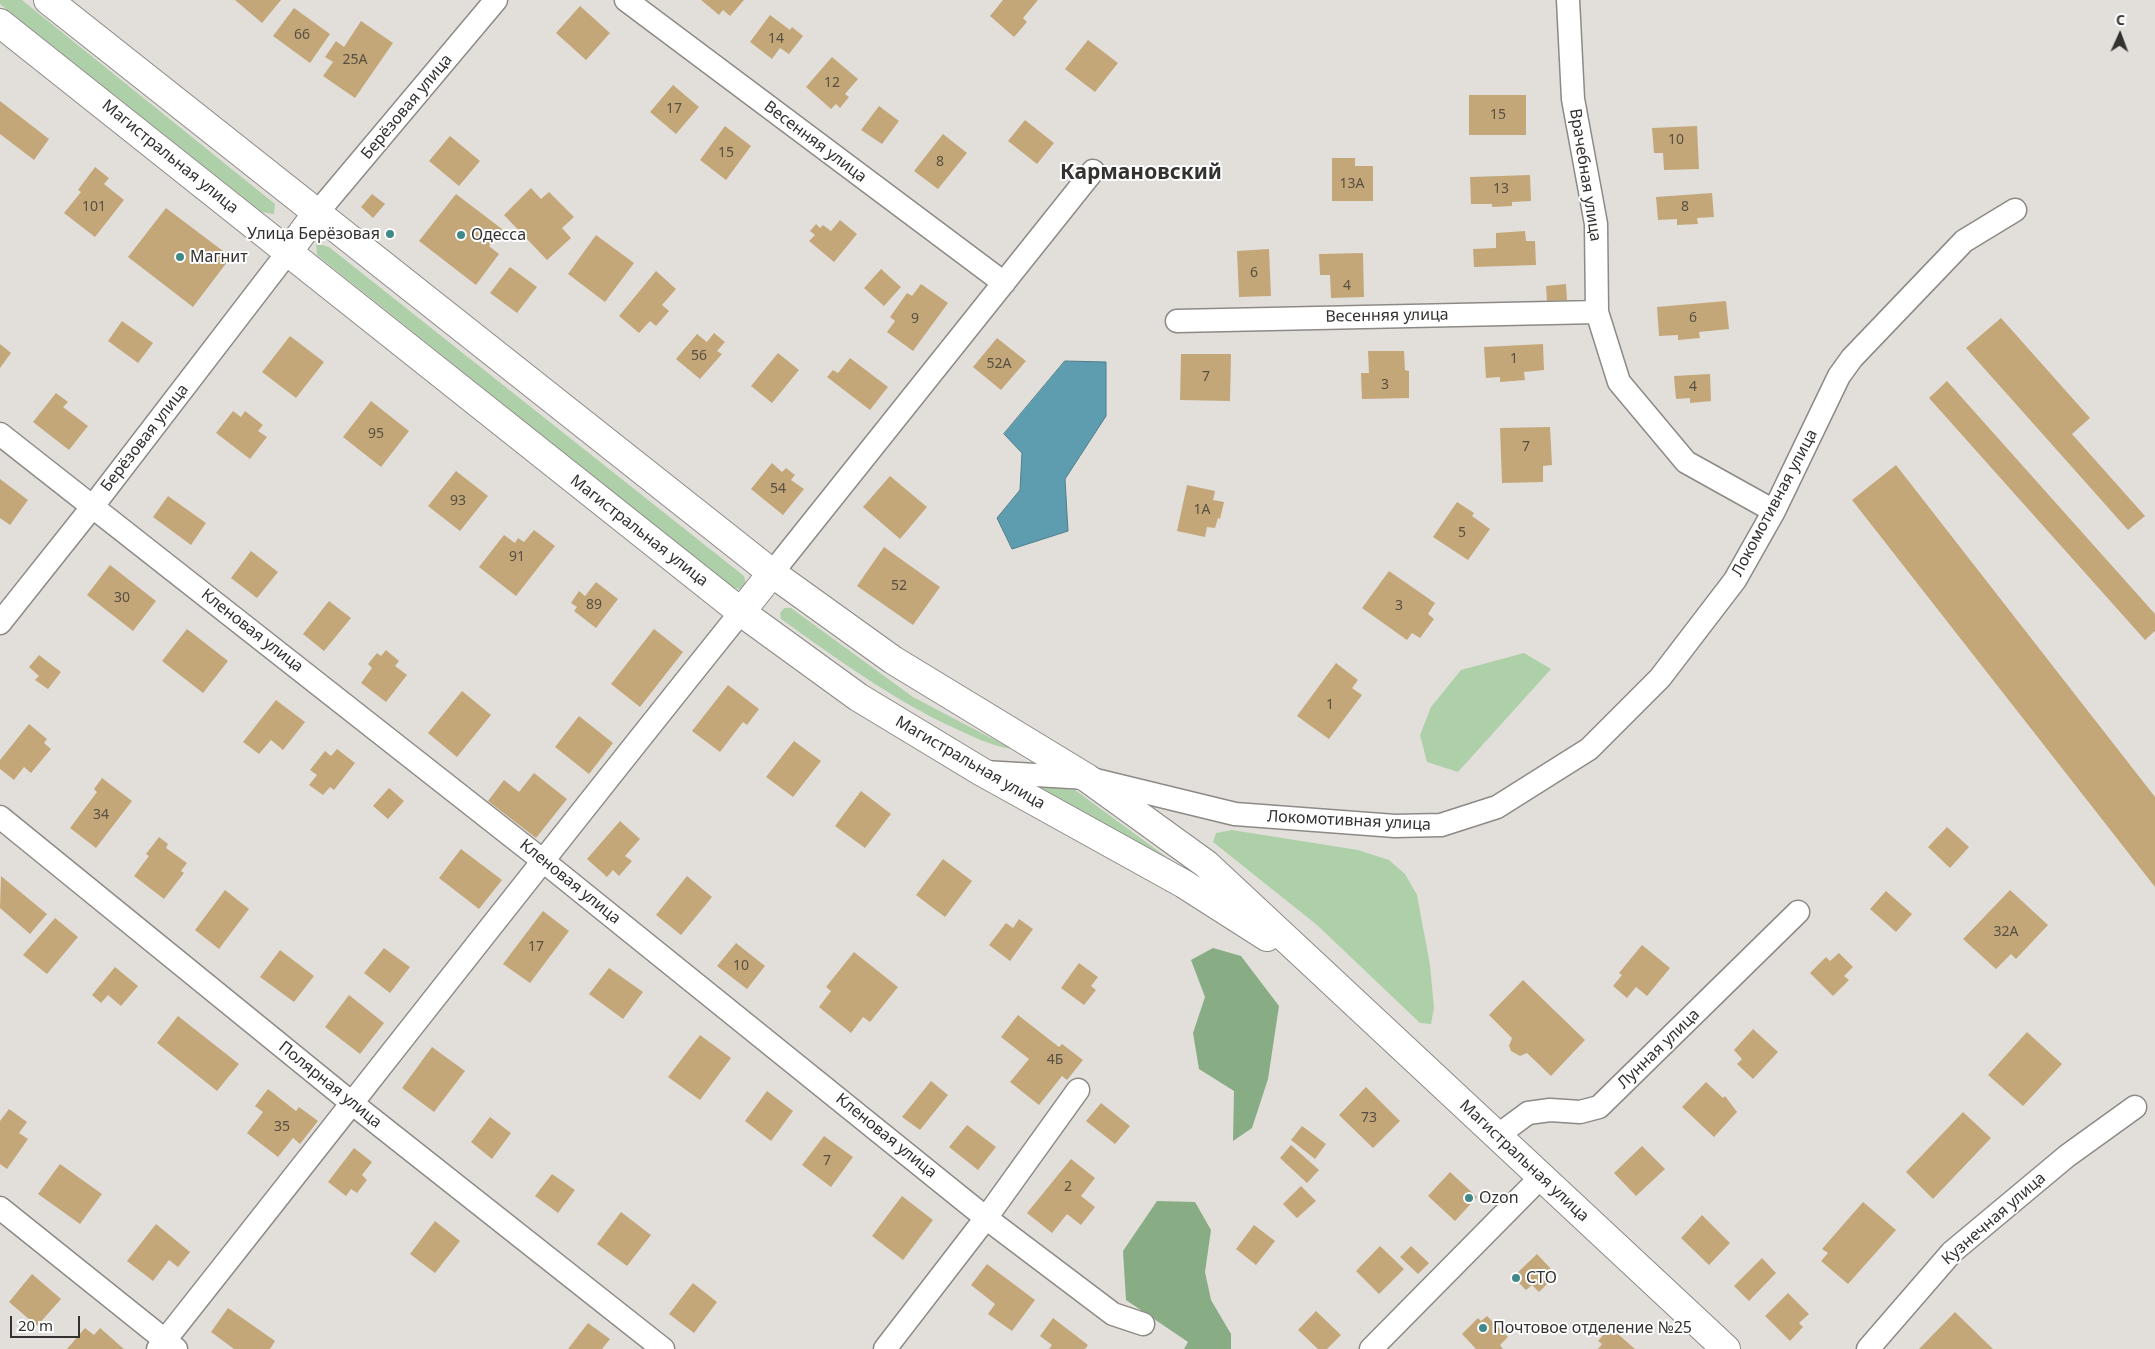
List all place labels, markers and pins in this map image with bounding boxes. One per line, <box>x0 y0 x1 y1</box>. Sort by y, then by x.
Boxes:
place label: Улица Берёзовая <box>247 224 380 244</box>
place label: Одесса <box>471 225 526 245</box>
marker: Улица Берёзовая <box>384 228 396 240</box>
marker: Одесса <box>455 229 467 241</box>
place label: Магнит <box>190 247 248 267</box>
marker: Магнит <box>174 251 186 263</box>
place label: Ozon <box>1479 1188 1519 1208</box>
marker: Ozon <box>1463 1192 1475 1204</box>
place label: СТО <box>1526 1268 1557 1288</box>
marker: СТО <box>1510 1272 1522 1284</box>
place label: Почтовое отделение №25 <box>1493 1318 1692 1338</box>
marker: Почтовое отделение №25 <box>1477 1322 1489 1334</box>

